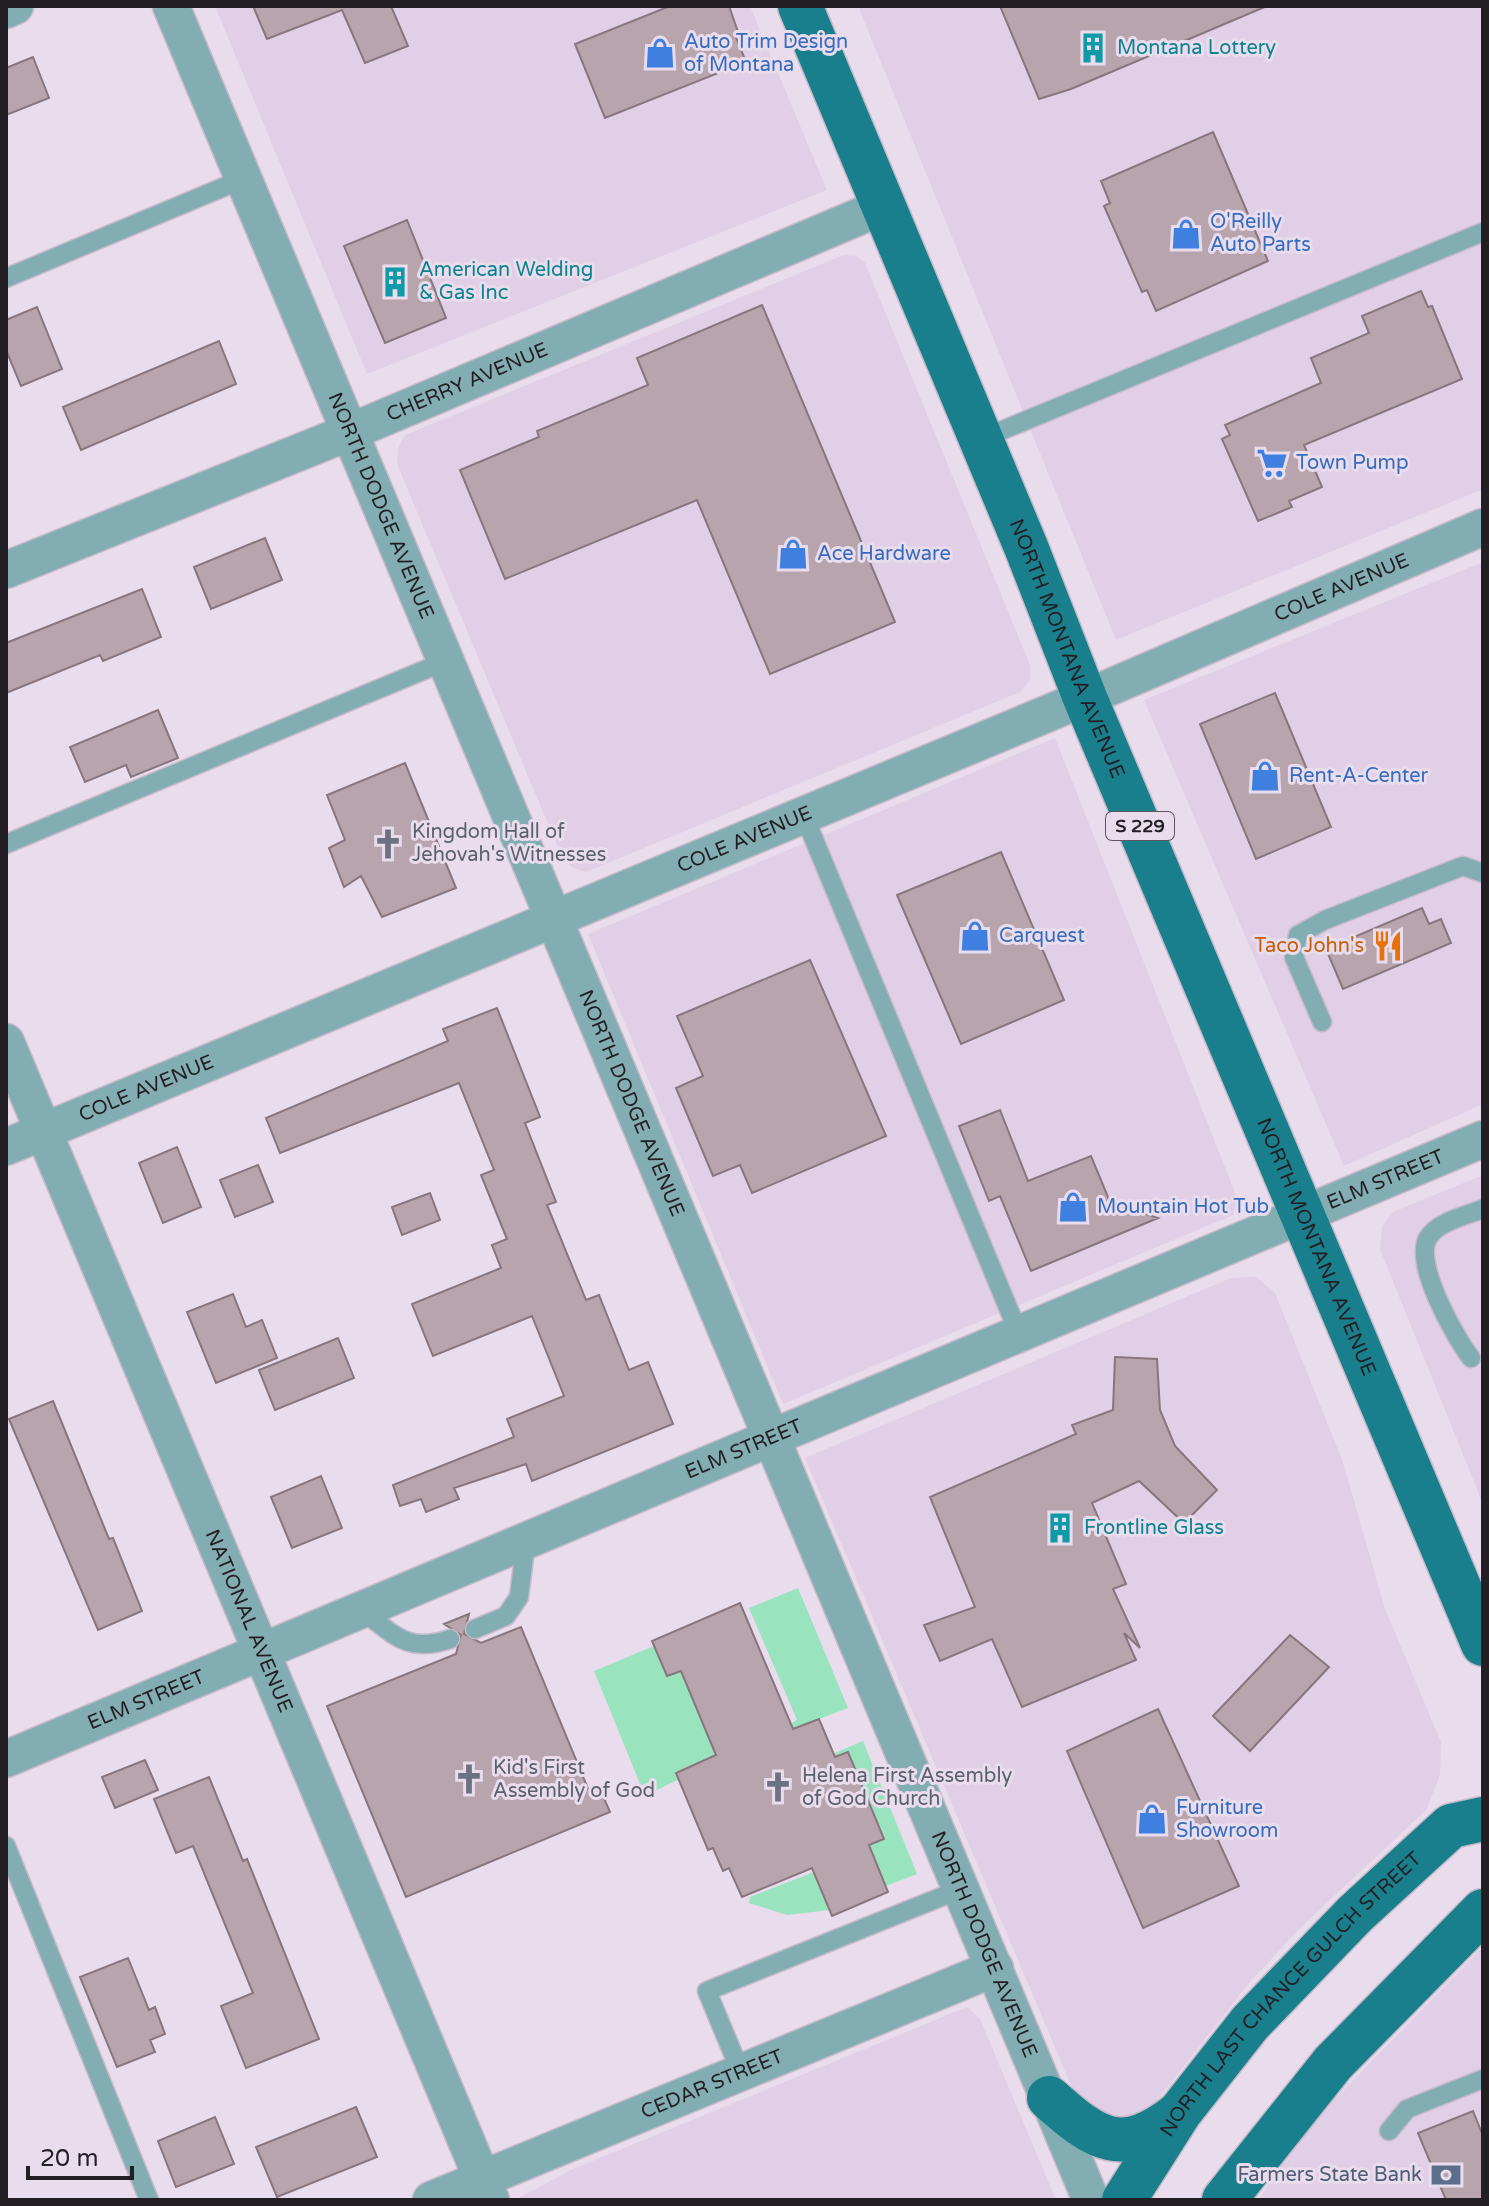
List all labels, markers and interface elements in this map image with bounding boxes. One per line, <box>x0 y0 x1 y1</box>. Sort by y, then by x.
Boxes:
place label: Auto Trim Design of Montana <box>684 30 848 77</box>
building icon: Montana Lottery <box>1076 31 1110 65</box>
shop icon: Auto Trim Design of Montana <box>643 36 677 70</box>
place label: Montana Lottery <box>1117 36 1276 60</box>
place label: O'Reilly Auto Parts <box>1210 210 1311 257</box>
shop icon: O'Reilly Auto Parts <box>1169 217 1203 251</box>
place label: American Welding & Gas Inc <box>419 258 593 305</box>
building icon: American Welding & Gas Inc <box>378 265 412 299</box>
street label: CHERRY AVENUE <box>383 338 552 427</box>
street label: NORTH DODGE AVENUE <box>323 389 439 623</box>
supermarket icon: Town Pump <box>1255 446 1289 480</box>
place label: Town Pump <box>1296 451 1409 475</box>
street label: NORTH MONTANA AVENUE <box>1004 516 1130 782</box>
shop icon: Ace Hardware <box>776 537 810 571</box>
place label: Ace Hardware <box>817 542 951 566</box>
street label: COLE AVENUE <box>1271 548 1412 627</box>
shop icon: Rent-A-Center <box>1248 759 1282 793</box>
place label: Rent-A-Center <box>1289 764 1428 788</box>
street label: COLE AVENUE <box>674 801 816 878</box>
road number: S 229 <box>1106 812 1174 840</box>
place label: Kingdom Hall of Jehovah's Witnesses <box>412 820 606 867</box>
church icon: Kingdom Hall of Jehovah's Witnesses <box>371 827 405 861</box>
shop icon: Carquest <box>958 919 992 953</box>
place label: Carquest <box>999 924 1085 948</box>
restaurant icon: Taco John's <box>1371 929 1405 963</box>
place label: Taco John's <box>1254 934 1364 958</box>
street label: NORTH DODGE AVENUE <box>573 987 689 1220</box>
street label: COLE AVENUE <box>75 1050 217 1127</box>
street label: NORTH MONTANA AVENUE <box>1251 1114 1381 1379</box>
street label: ELM STREET <box>1323 1145 1447 1215</box>
shop icon: Mountain Hot Tub <box>1056 1190 1090 1224</box>
place label: Mountain Hot Tub <box>1097 1195 1269 1219</box>
street label: ELM STREET <box>682 1414 806 1485</box>
building icon: Frontline Glass <box>1043 1511 1077 1545</box>
place label: Frontline Glass <box>1084 1516 1224 1540</box>
street label: NATIONAL AVENUE <box>200 1526 298 1716</box>
street label: ELM STREET <box>84 1665 208 1735</box>
place label: Kid's First Assembly of God <box>493 1756 655 1803</box>
church icon: Kid's First Assembly of God <box>452 1762 486 1796</box>
place label: Helena First Assembly of God Church <box>802 1764 1012 1811</box>
church icon: Helena First Assembly of God Church <box>761 1770 795 1804</box>
place label: Furniture Showroom <box>1176 1796 1278 1843</box>
shop icon: Furniture Showroom <box>1135 1802 1169 1836</box>
street label: NORTH DODGE AVENUE <box>926 1828 1042 2061</box>
street label: NORTH LAST CHANCE GULCH STREET <box>1155 1847 1427 2141</box>
street label: CEDAR STREET <box>638 2044 787 2124</box>
scale bar <box>28 2130 132 2180</box>
text: 20 m <box>40 2144 98 2173</box>
bank icon: Farmers State Bank <box>1429 2158 1463 2192</box>
place label: Farmers State Bank <box>1238 2163 1422 2187</box>

